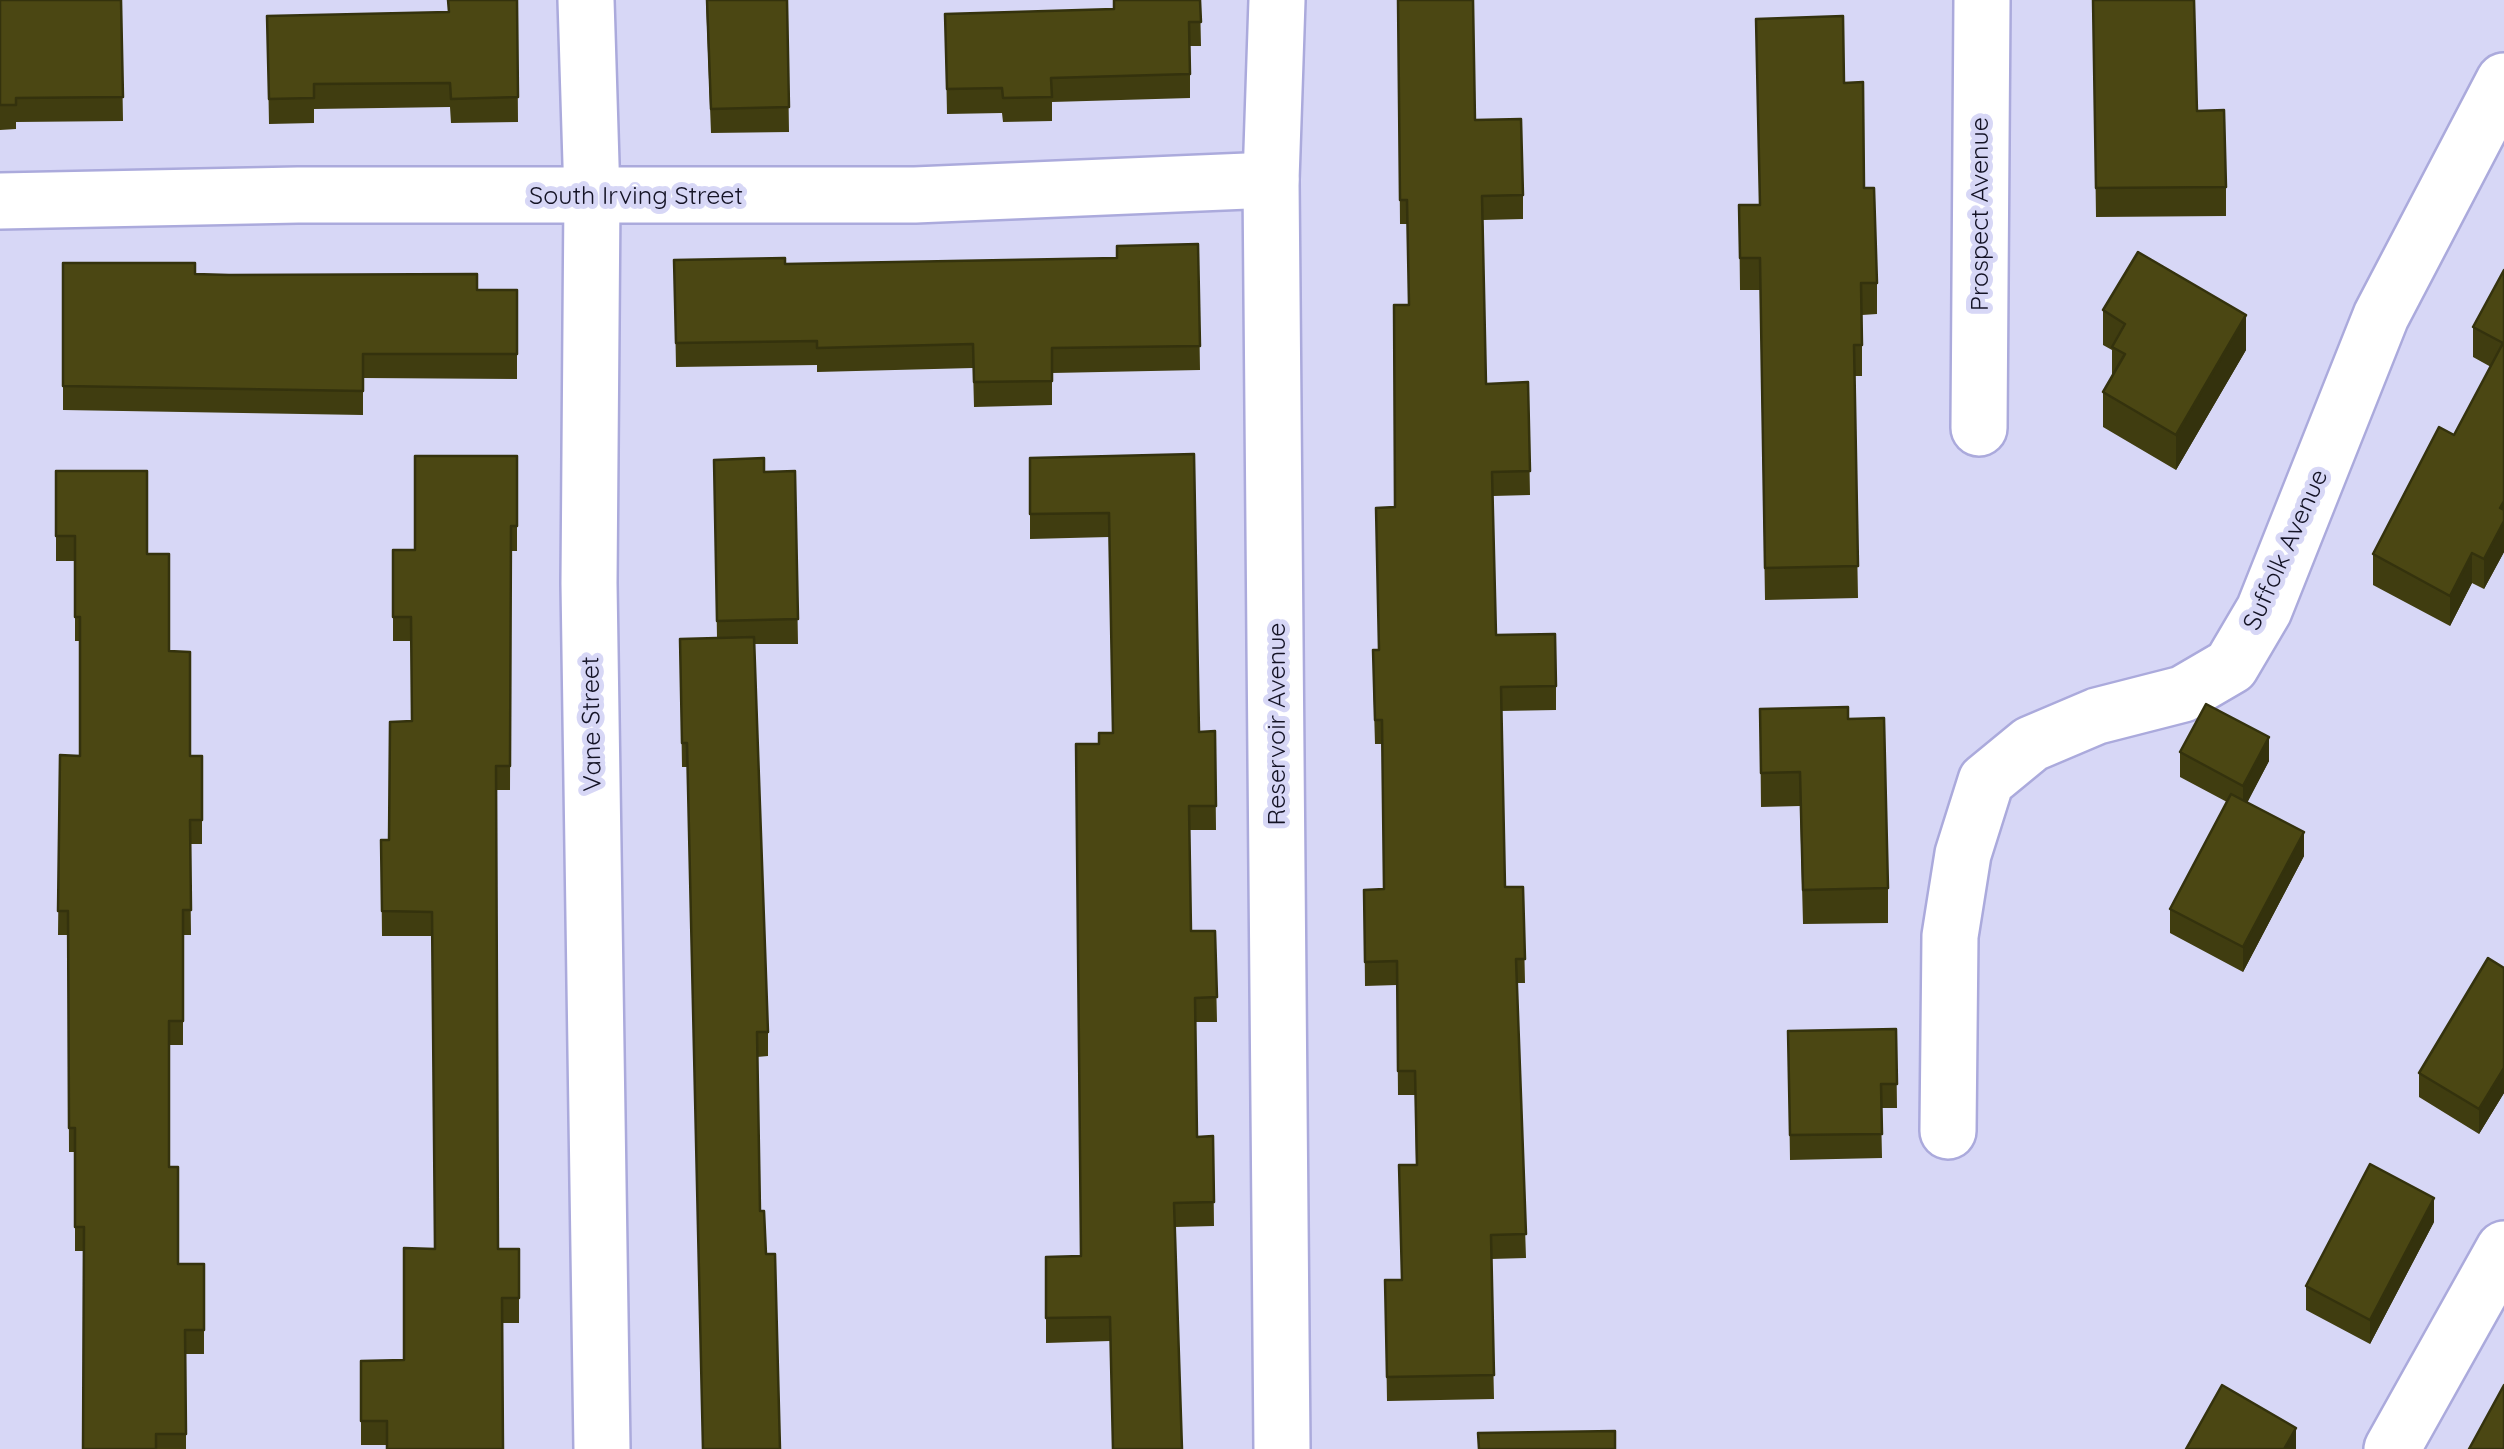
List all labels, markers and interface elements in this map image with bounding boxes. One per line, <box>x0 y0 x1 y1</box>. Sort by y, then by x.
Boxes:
street label: Prospect Avenue <box>1965 117 1995 311</box>
street label: South Irving Street <box>529 181 743 211</box>
street label: Suffolk Avenue <box>2237 465 2335 635</box>
street label: Reservoir Avenue <box>1262 623 1292 825</box>
street label: Vane Street <box>576 656 608 792</box>

